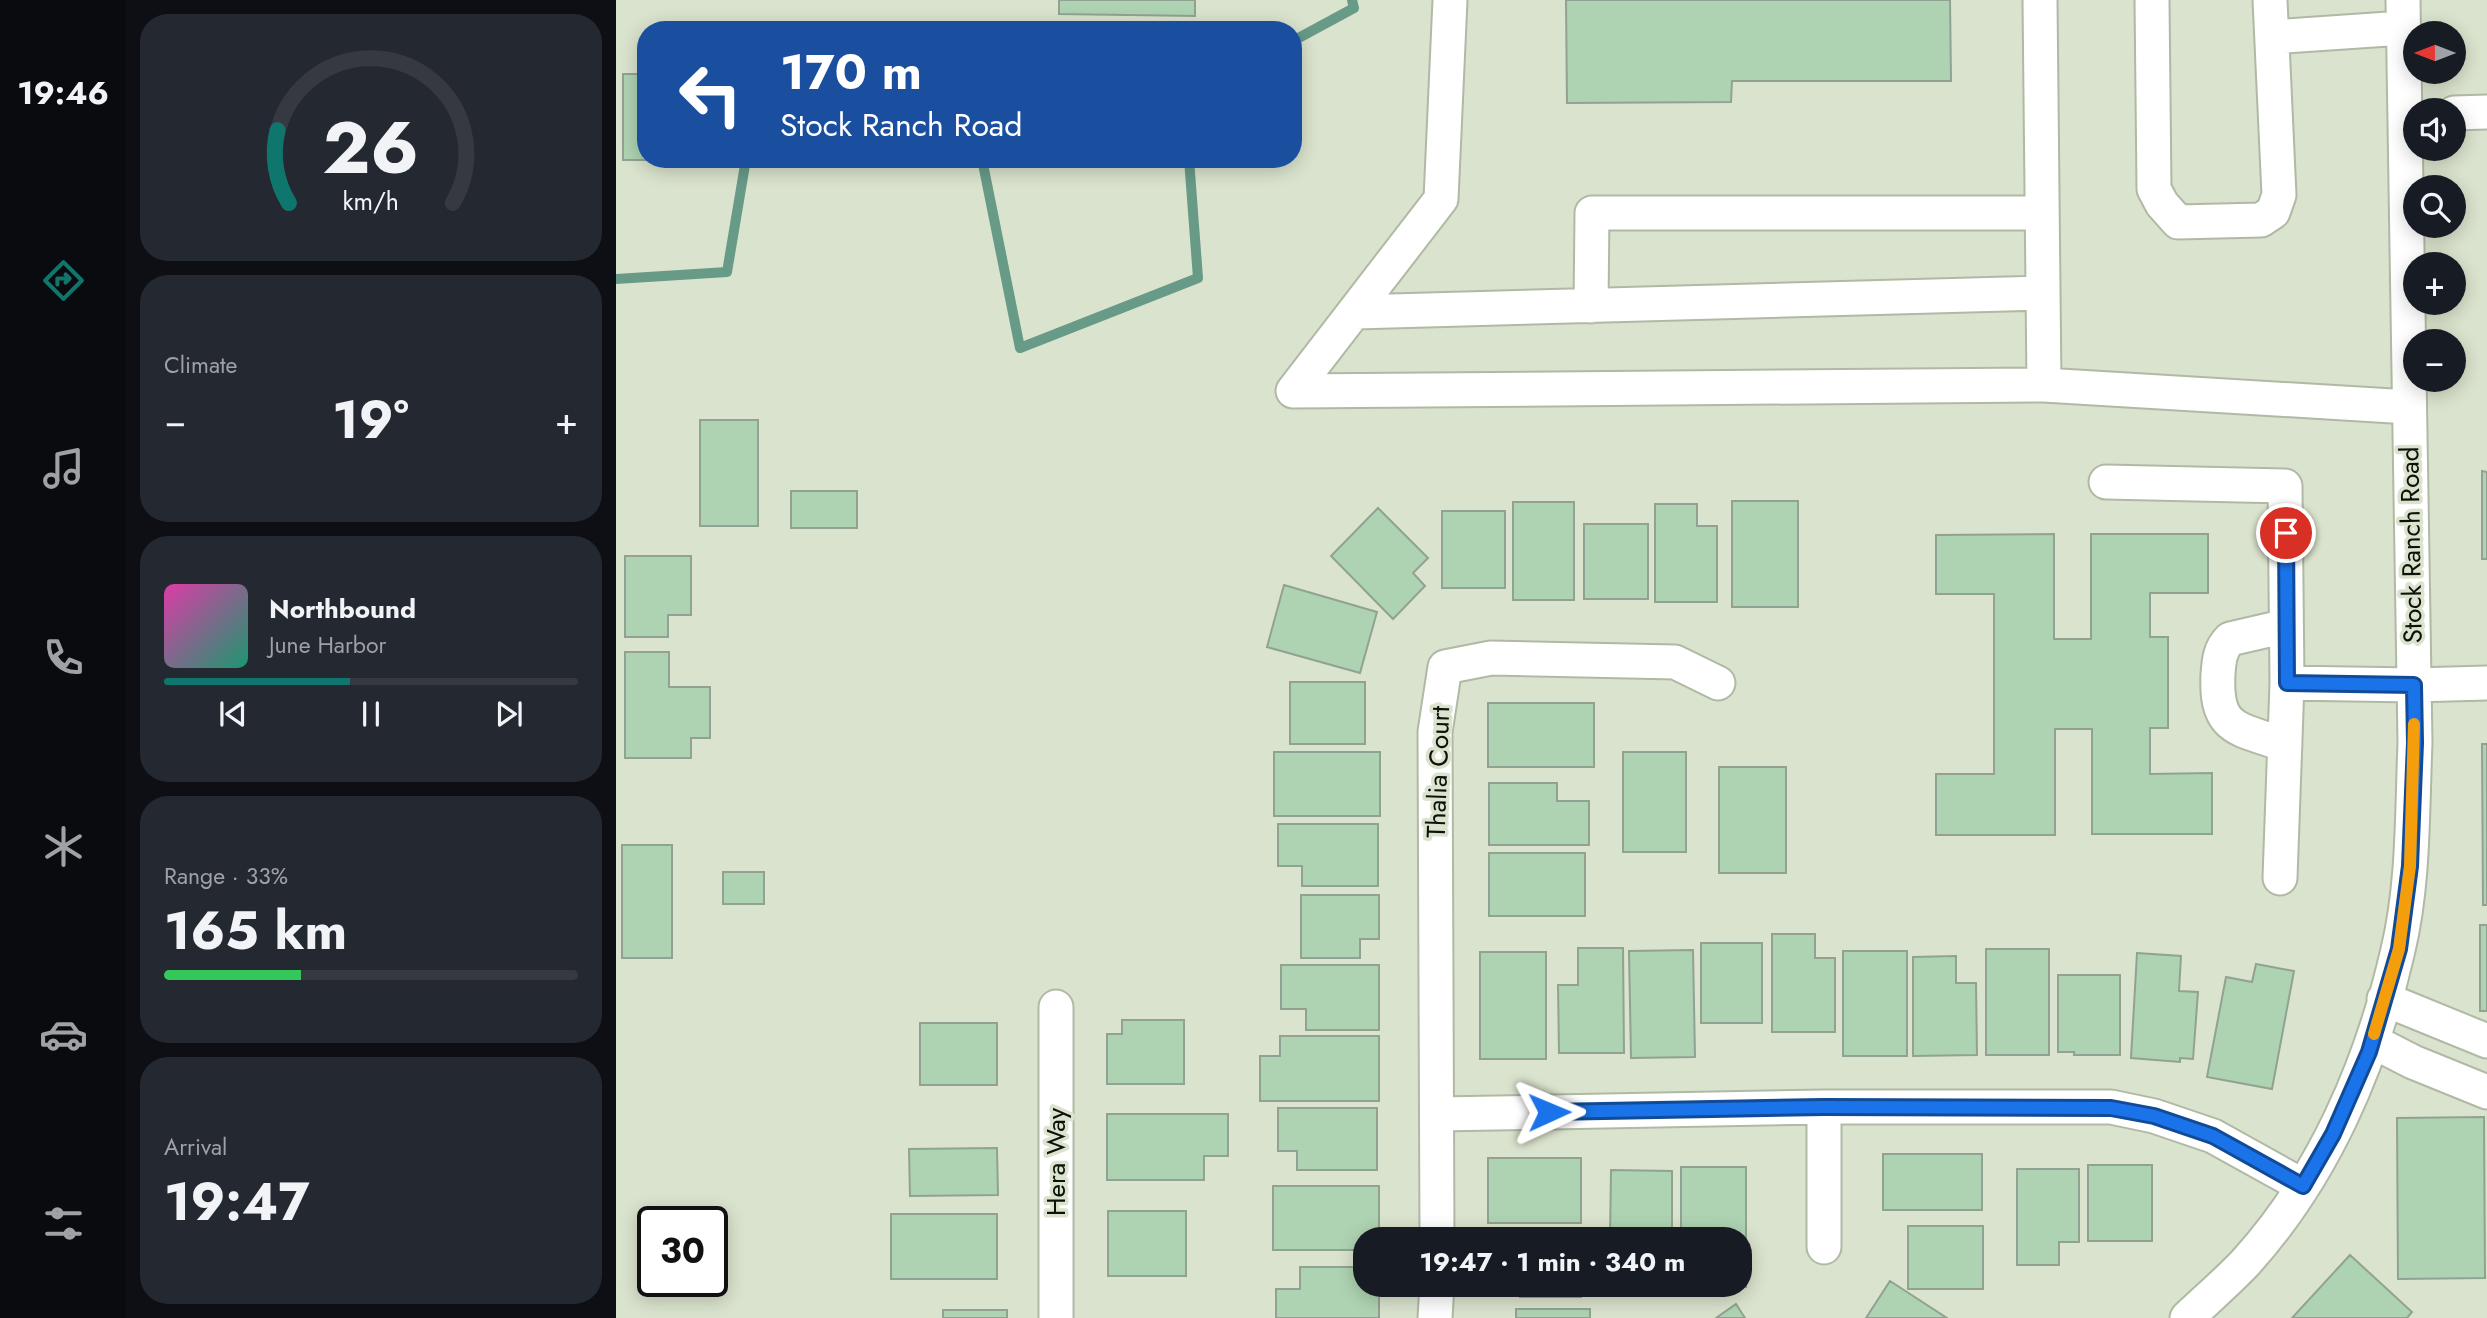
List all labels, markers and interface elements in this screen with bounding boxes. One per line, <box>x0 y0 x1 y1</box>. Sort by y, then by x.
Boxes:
north arrow <box>2403 21 2466 84</box>
map controls <box>2403 21 2466 392</box>
text: 170 m <box>780 37 922 107</box>
icon: left <box>665 49 756 140</box>
text: 19:46 <box>17 70 109 116</box>
text: 26 <box>323 96 419 201</box>
button: sound <box>2403 98 2466 161</box>
text: Stock Ranch Road <box>780 102 1023 148</box>
button: search <box>2403 175 2466 238</box>
text: km/h <box>343 183 399 219</box>
button: + <box>2403 252 2466 315</box>
icon: directions <box>39 256 88 305</box>
button: − <box>2403 329 2466 392</box>
text: Climate <box>164 348 237 382</box>
text: 19° <box>332 382 409 458</box>
text: − <box>164 393 186 448</box>
text: + <box>555 393 578 448</box>
icon: music <box>39 444 88 493</box>
street label: Stock Ranch Road <box>2390 446 2432 644</box>
pin <box>2256 503 2316 563</box>
icon: arrive <box>2267 514 2305 552</box>
text: Northbound <box>269 590 416 628</box>
text: June Harbor <box>269 628 386 662</box>
icon: phone <box>39 633 88 682</box>
icon: previous <box>214 695 252 733</box>
icon: pause <box>352 695 390 733</box>
icon: next <box>490 695 528 733</box>
street label: Thalia Court <box>1417 705 1459 839</box>
icon: climate <box>39 822 88 871</box>
text: Range · 33% <box>164 859 288 893</box>
text: 165 km <box>164 893 347 969</box>
icon: car <box>39 1010 88 1059</box>
position arrow <box>1512 1075 1586 1149</box>
street label: Hera Way <box>1037 1107 1075 1216</box>
text: Arrival <box>164 1130 227 1164</box>
text: 19:47 <box>164 1164 310 1240</box>
icon: filters <box>39 1199 88 1248</box>
speed limit sign: 30 <box>637 1206 728 1297</box>
text: 19:47 · 1 min · 340 m <box>1420 1243 1685 1281</box>

